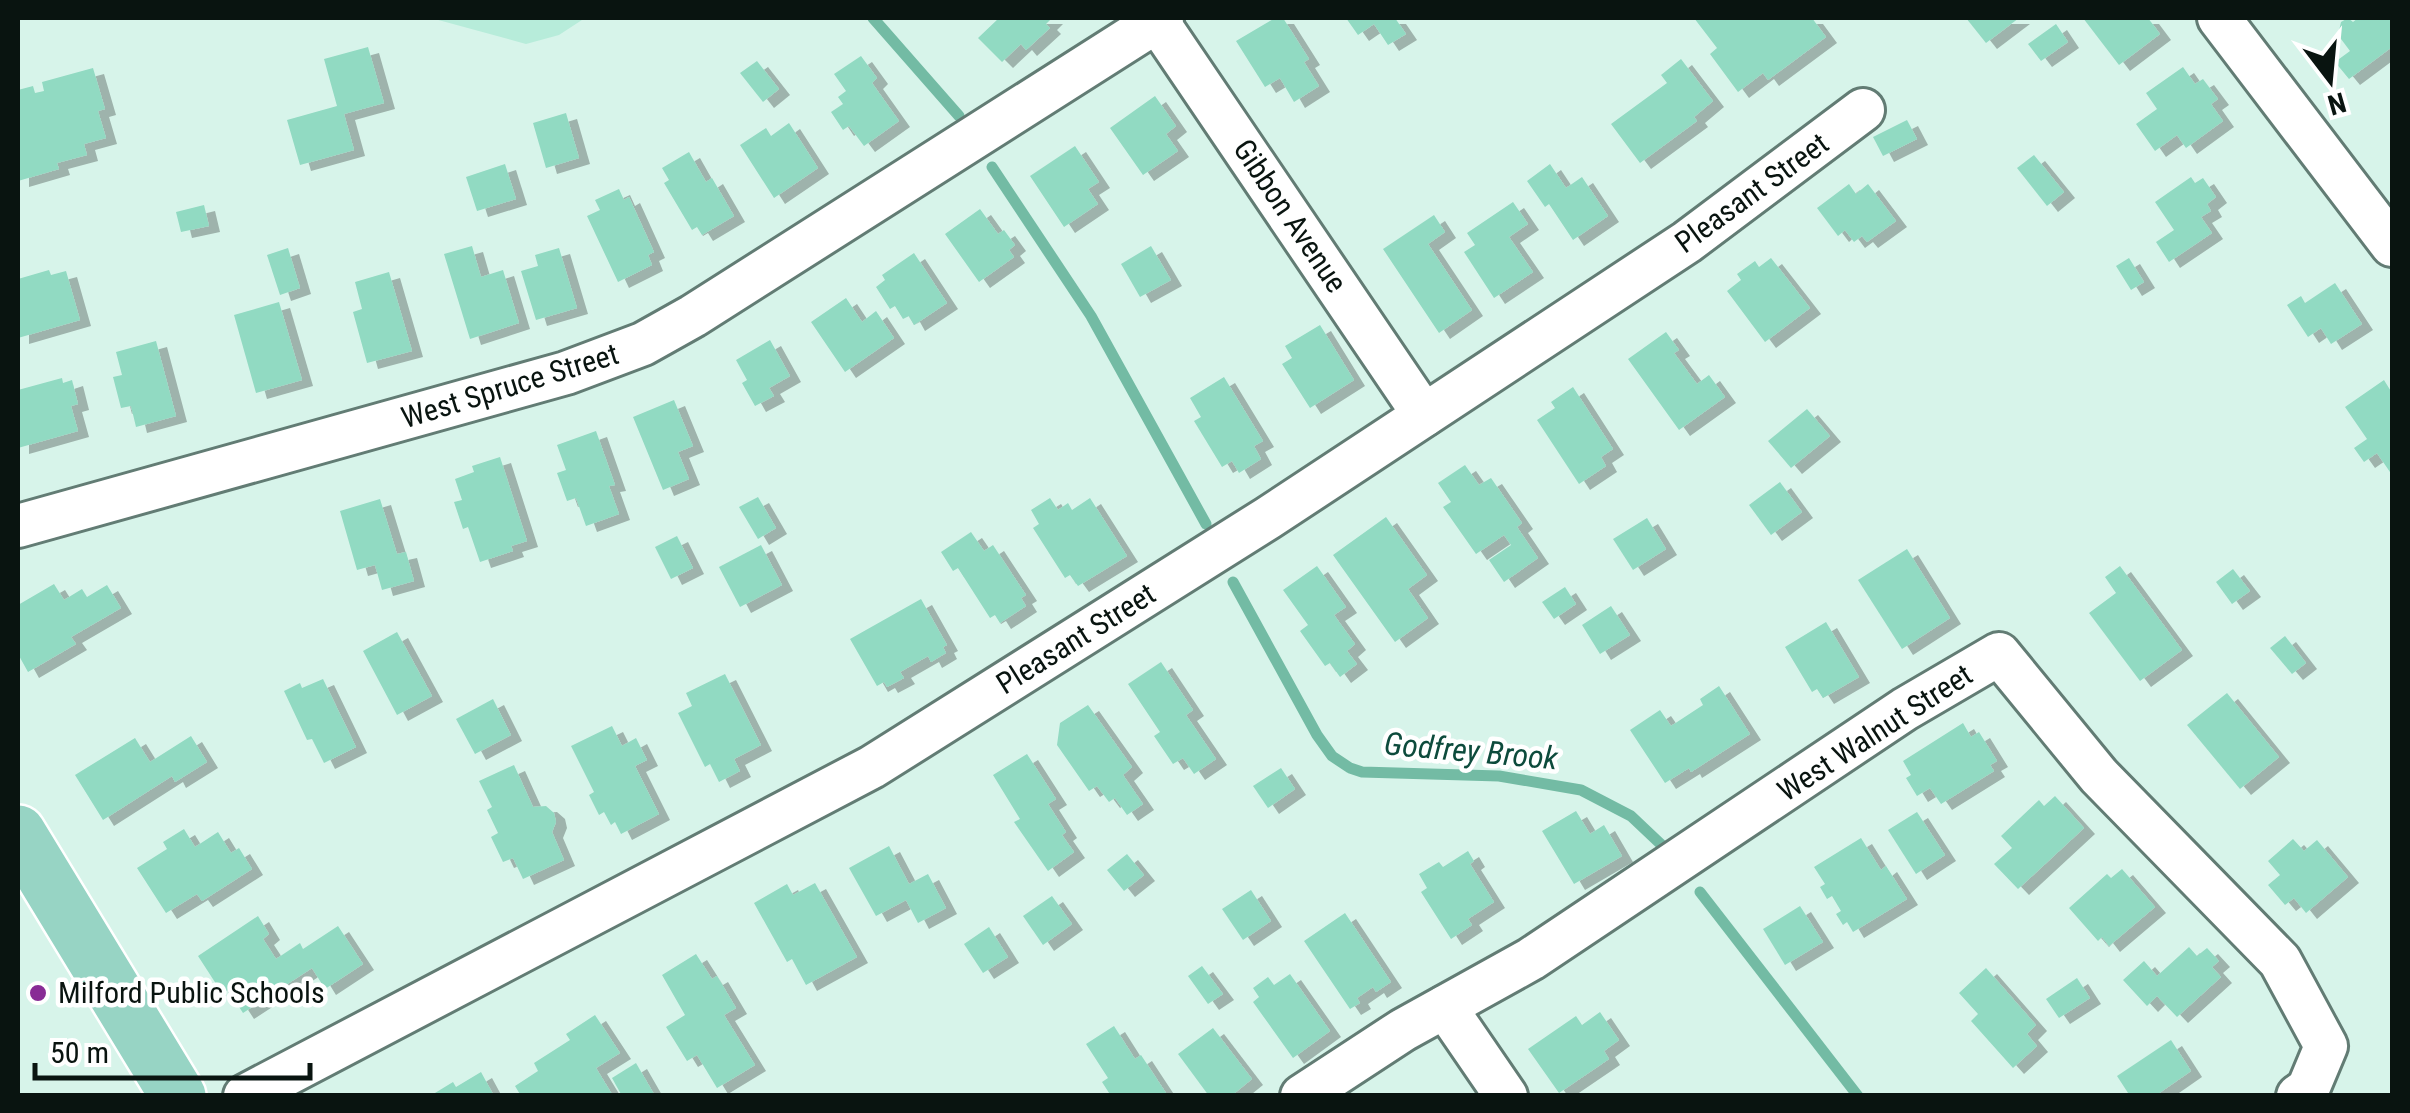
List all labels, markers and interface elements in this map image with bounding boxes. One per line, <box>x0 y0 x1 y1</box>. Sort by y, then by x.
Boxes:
north arrow <box>2280 30 2380 130</box>
text: N <box>2324 85 2350 122</box>
street label: Pleasant Street <box>1668 125 1835 260</box>
street label: Gibbon Avenue <box>1226 133 1354 299</box>
street label: West Spruce Street <box>397 336 623 435</box>
street label: Pleasant Street <box>990 576 1162 701</box>
street label: West Walnut Street <box>1771 657 1978 808</box>
water label: Godfrey Brook <box>1383 724 1560 778</box>
place label: Milford Public Schools <box>58 975 325 1010</box>
marker: Milford Public Schools <box>27 982 49 1004</box>
scale bar <box>35 1018 310 1080</box>
text: 50 m <box>50 1035 109 1070</box>

